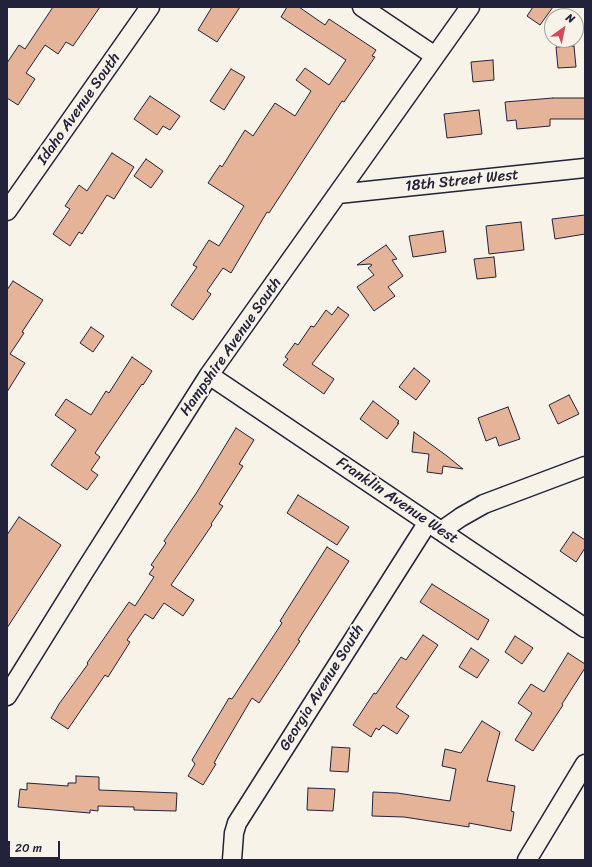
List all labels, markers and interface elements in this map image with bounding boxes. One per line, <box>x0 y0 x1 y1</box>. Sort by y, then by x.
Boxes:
north arrow <box>544 8 584 48</box>
text: N <box>562 8 579 28</box>
street label: Idaho Avenue South <box>34 50 124 168</box>
street label: 18th Street West <box>404 166 520 196</box>
street label: Hampshire Avenue South <box>177 275 285 419</box>
street label: Franklin Avenue West <box>333 454 461 548</box>
street label: Georgia Avenue South <box>276 622 368 754</box>
scale bar <box>10 833 62 859</box>
text: 20 m <box>15 837 42 859</box>

